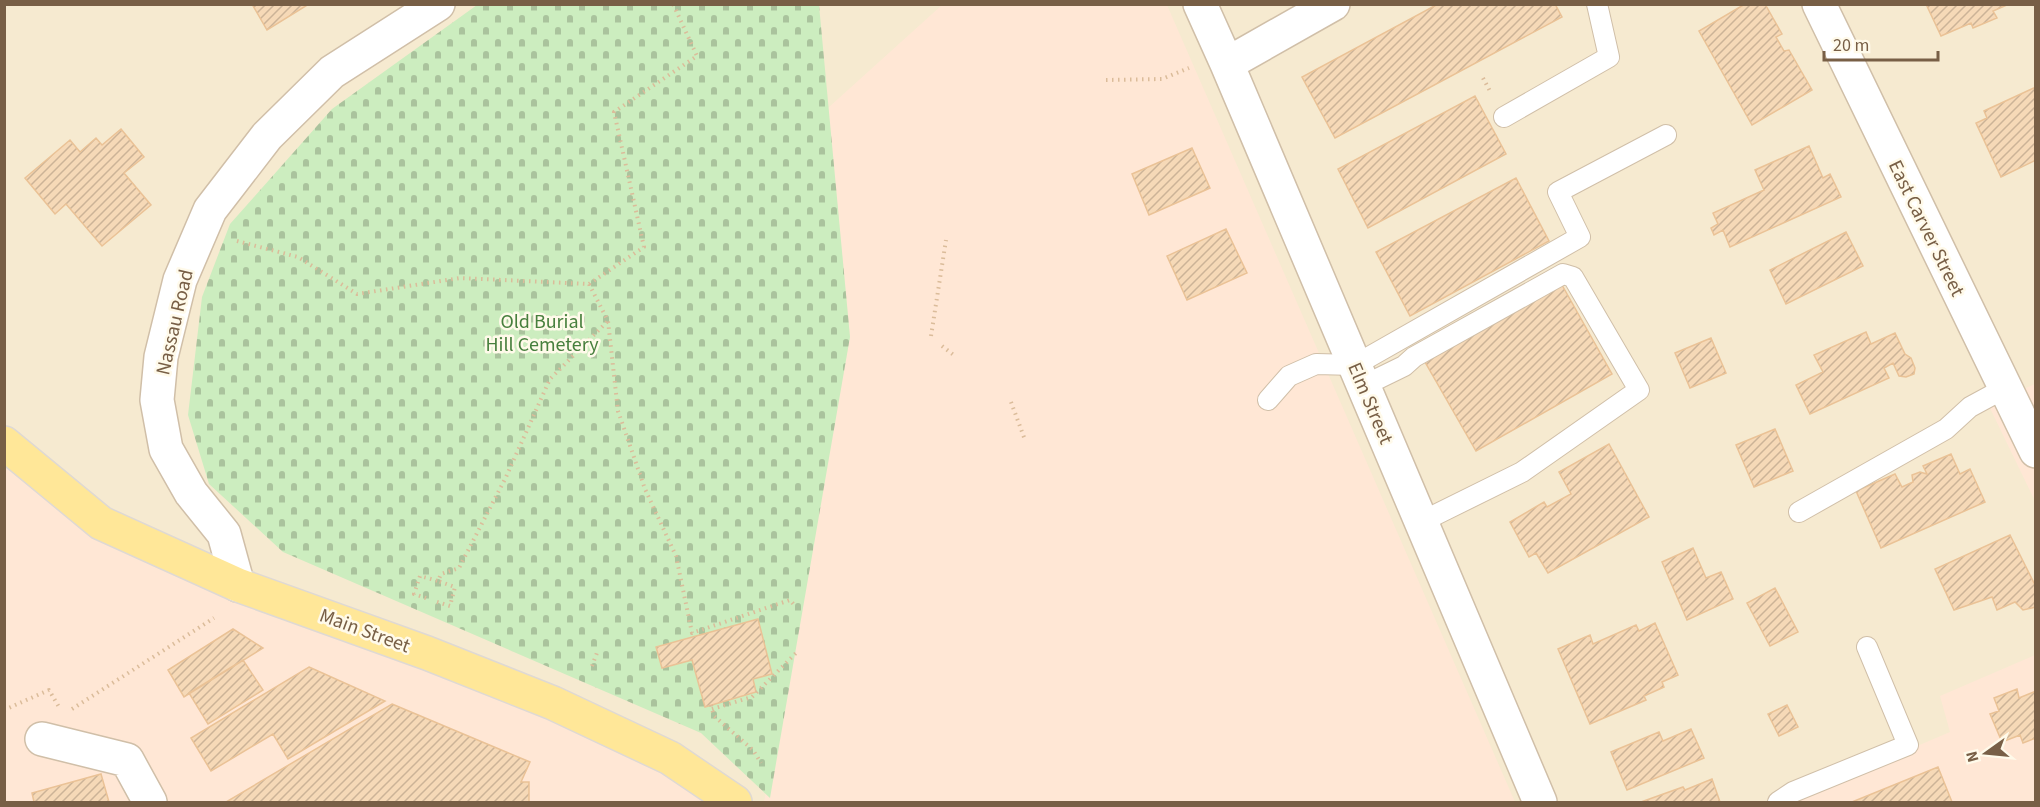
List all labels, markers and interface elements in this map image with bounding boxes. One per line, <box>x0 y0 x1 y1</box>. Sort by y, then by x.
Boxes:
scale bar <box>1824 24 1938 62</box>
text: 20 m <box>1833 33 1869 58</box>
street label: East Carver Street <box>1881 156 1971 302</box>
street label: Nassau Road <box>149 267 201 378</box>
park label: Old Burial Hill Cemetery <box>486 308 599 359</box>
street label: Elm Street <box>1340 358 1400 449</box>
street label: Main Street <box>315 602 414 660</box>
north arrow <box>1956 723 2016 783</box>
text: N <box>1960 749 1984 765</box>

